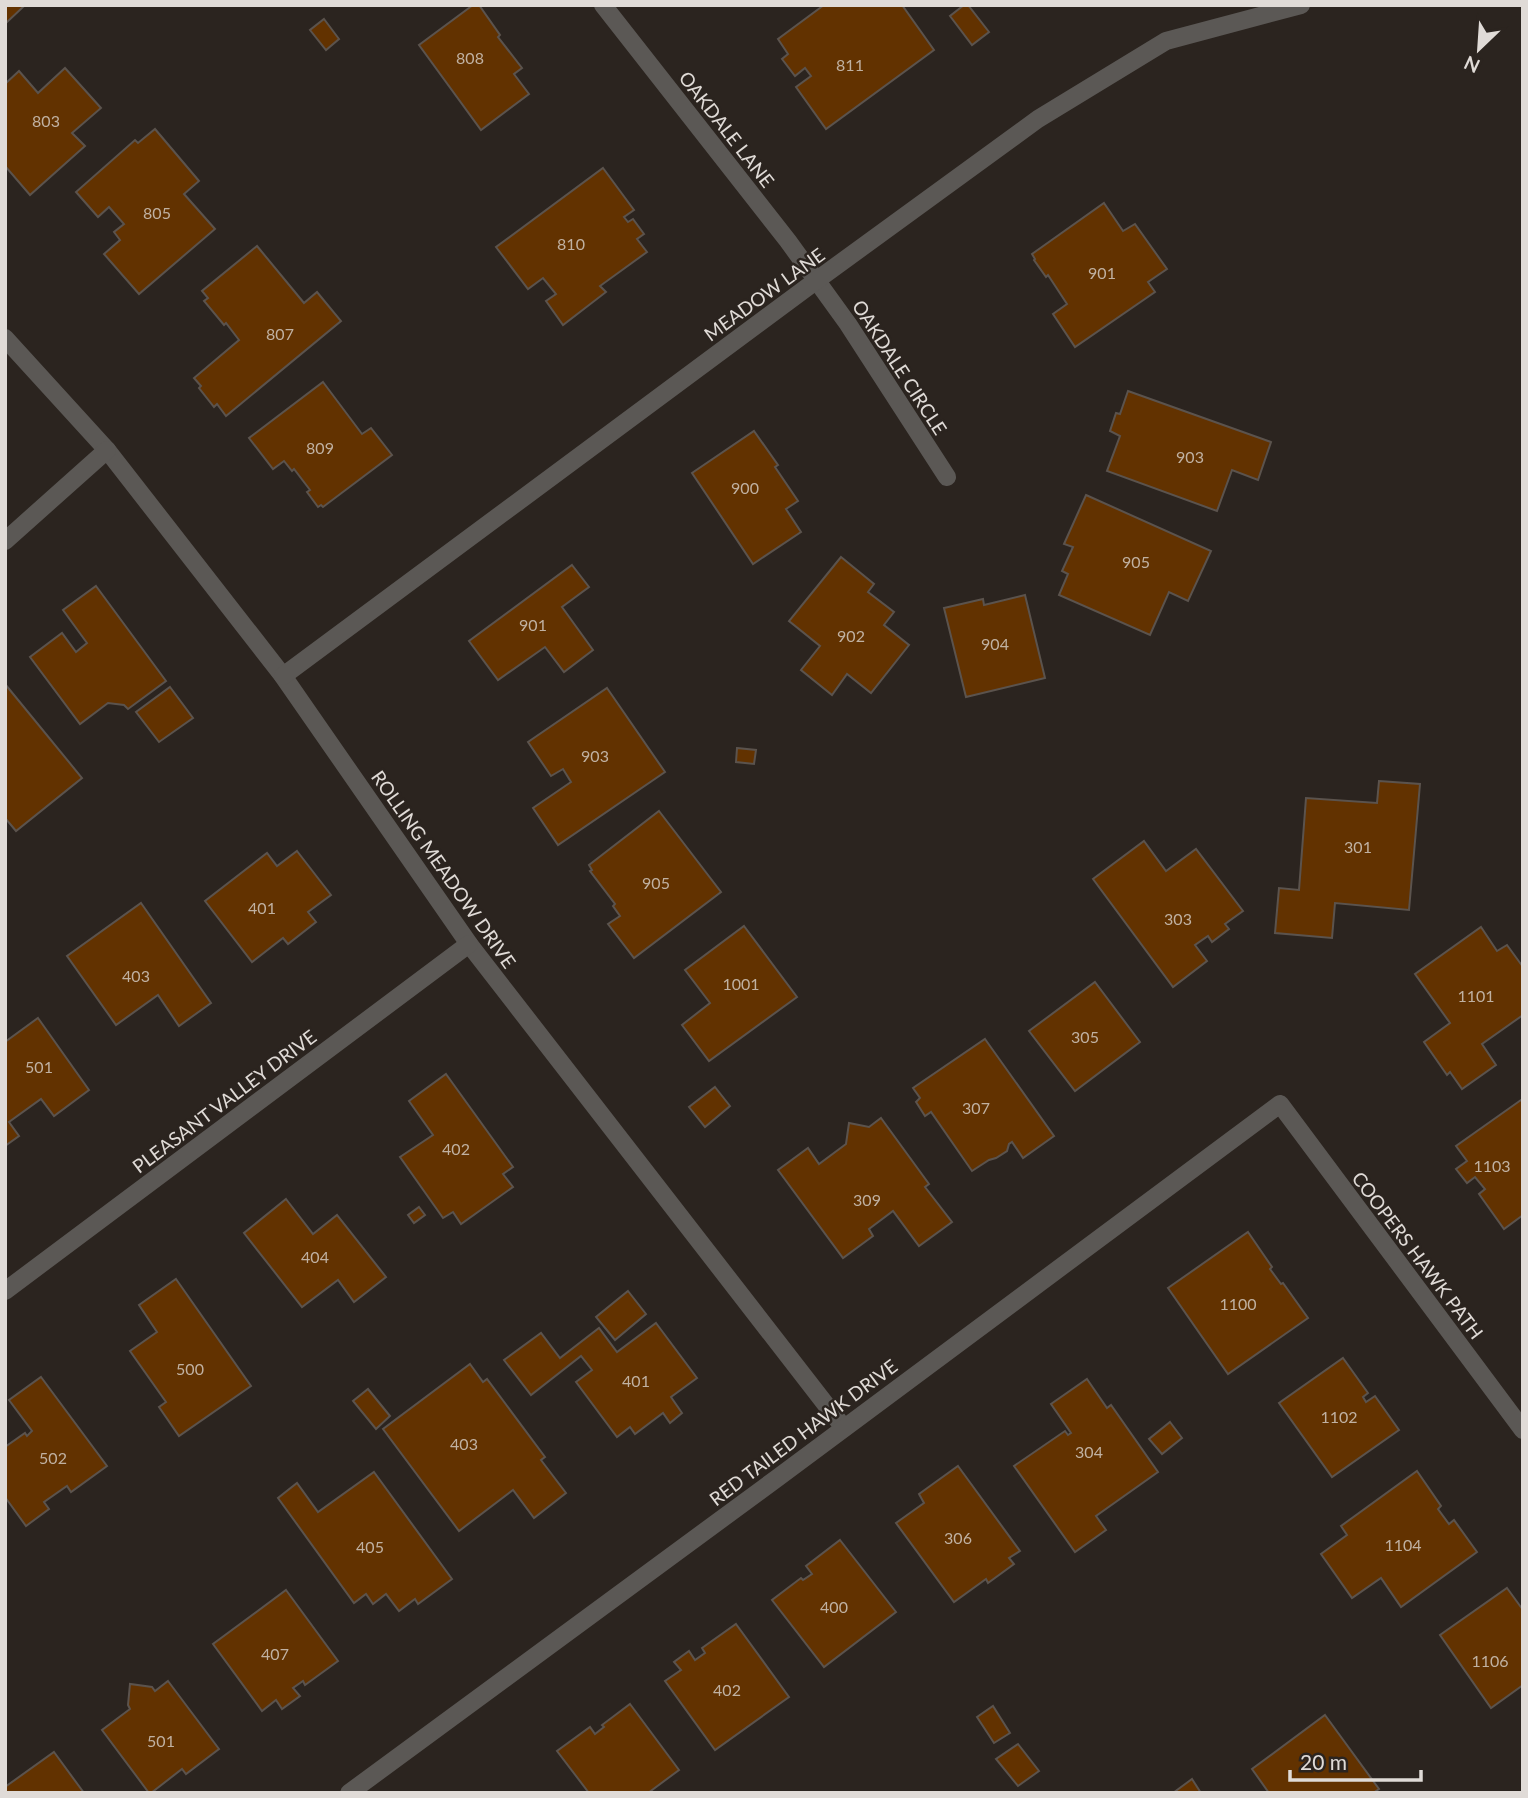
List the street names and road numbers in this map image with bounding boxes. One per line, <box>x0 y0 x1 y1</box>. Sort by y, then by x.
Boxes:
street label: OAKDALE LANE <box>675 66 779 192</box>
street label: MEADOW LANE <box>699 243 829 345</box>
street label: OAKDALE CIRCLE <box>848 295 952 439</box>
street label: ROLLING MEADOW DRIVE <box>367 766 521 972</box>
street label: PLEASANT VALLEY DRIVE <box>128 1024 320 1178</box>
street label: COOPERS HAWK PATH <box>1348 1167 1488 1343</box>
street label: RED TAILED HAWK DRIVE <box>705 1354 901 1510</box>

